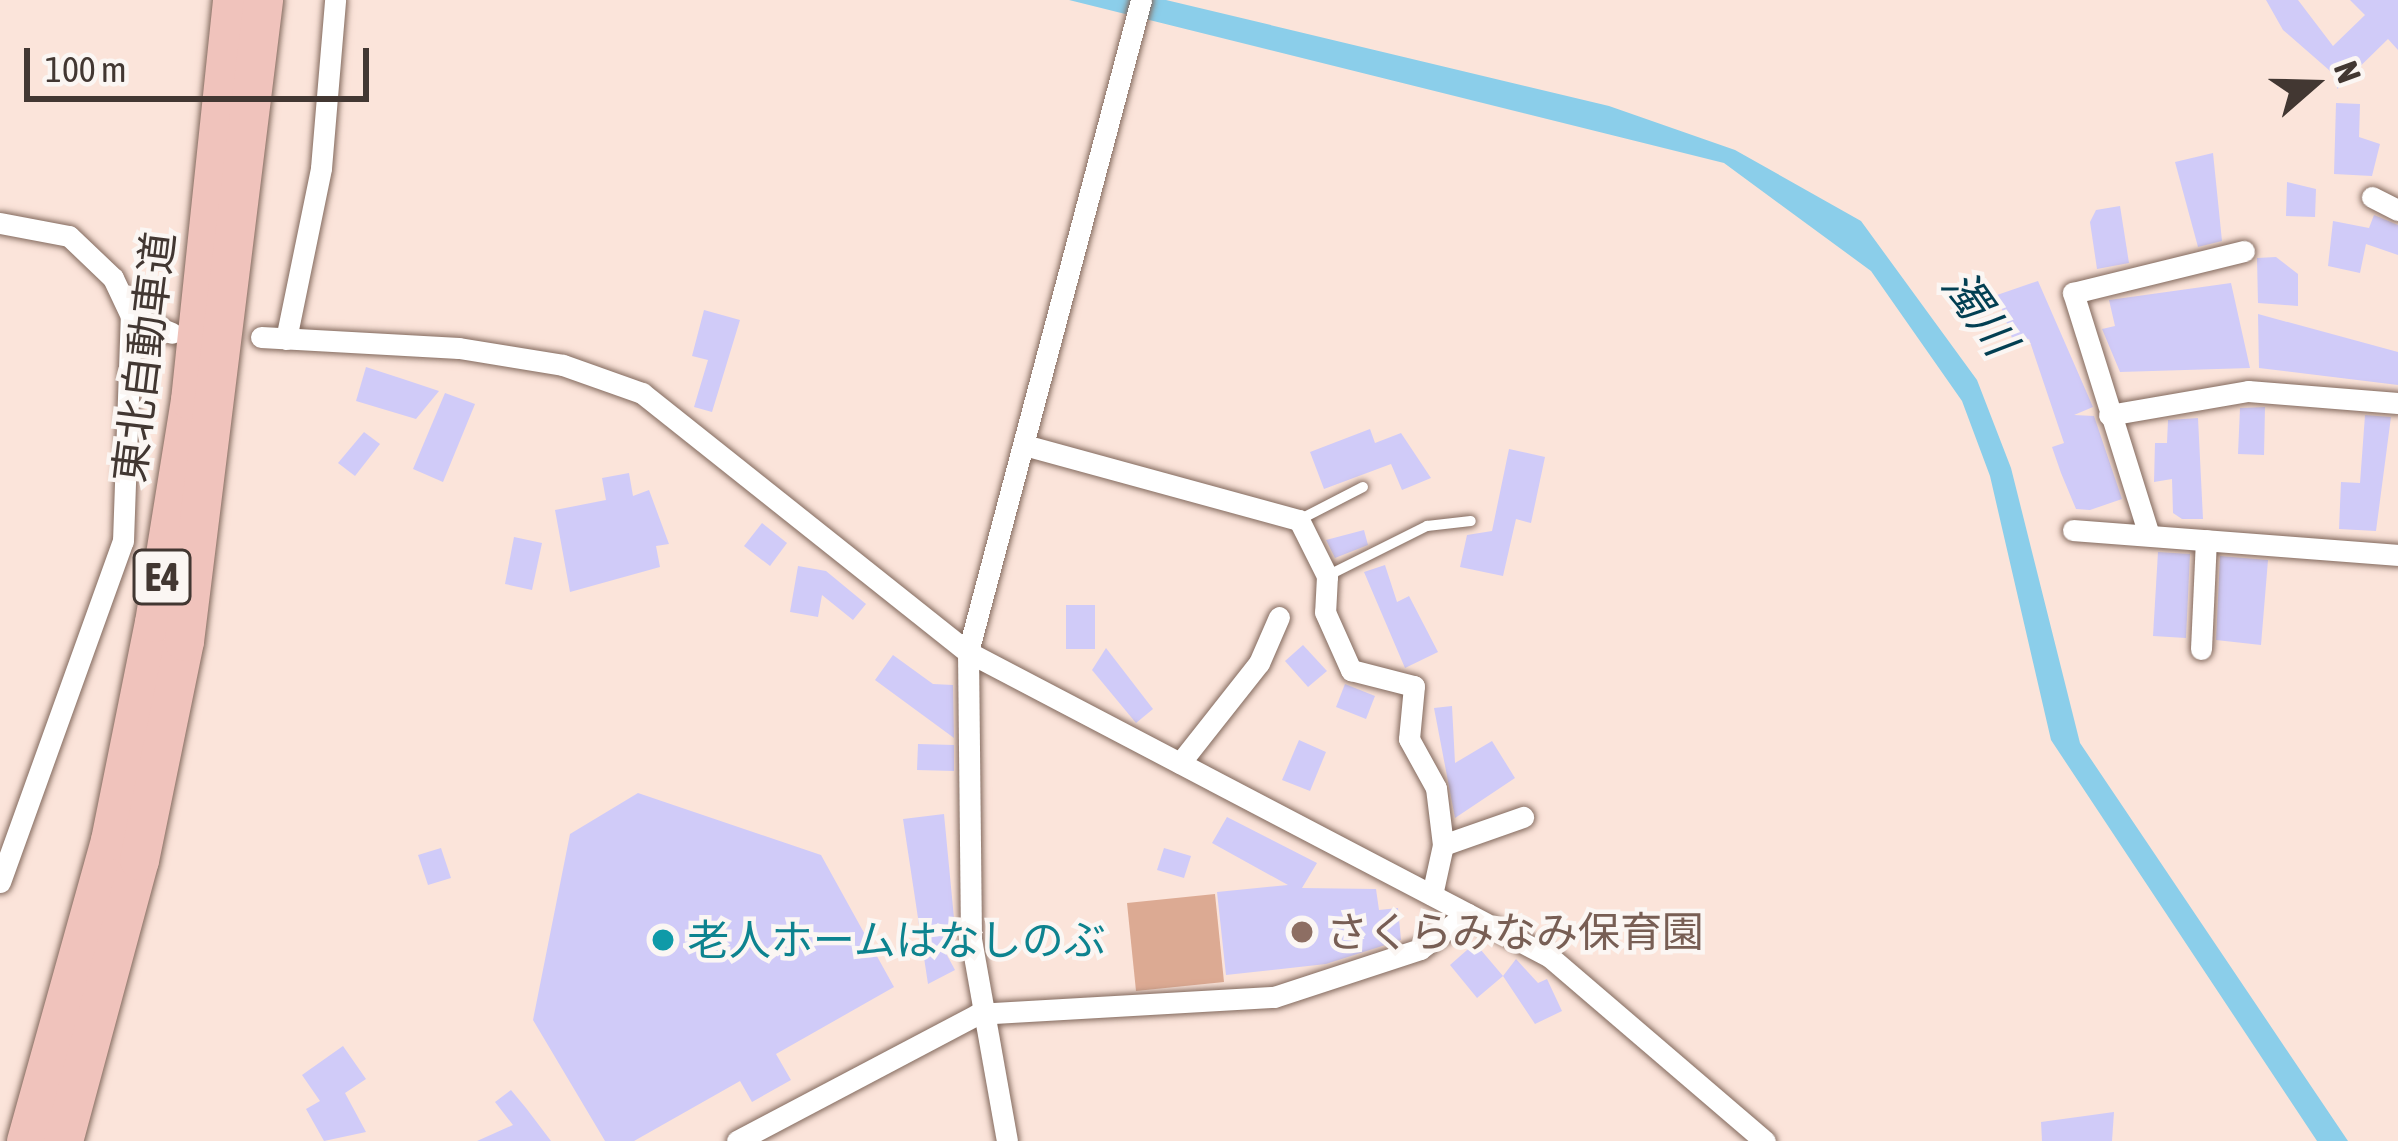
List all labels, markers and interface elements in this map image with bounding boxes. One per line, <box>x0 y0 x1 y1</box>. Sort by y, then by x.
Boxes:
scale bar <box>30 24 375 98</box>
north arrow <box>2254 24 2374 144</box>
text: 100 m <box>45 48 127 90</box>
text: N <box>2327 56 2369 87</box>
street label: 東北自動車道 <box>104 229 184 485</box>
water label: 濁川 <box>1931 261 2027 365</box>
road number: E4 <box>132 544 192 610</box>
place label: さくらみなみ保育園 <box>1326 907 1704 957</box>
place label: 老人ホームはなしのぶ <box>687 915 1107 965</box>
marker: さくらみなみ保育園 <box>1289 919 1315 945</box>
marker: 老人ホームはなしのぶ <box>650 927 676 953</box>

